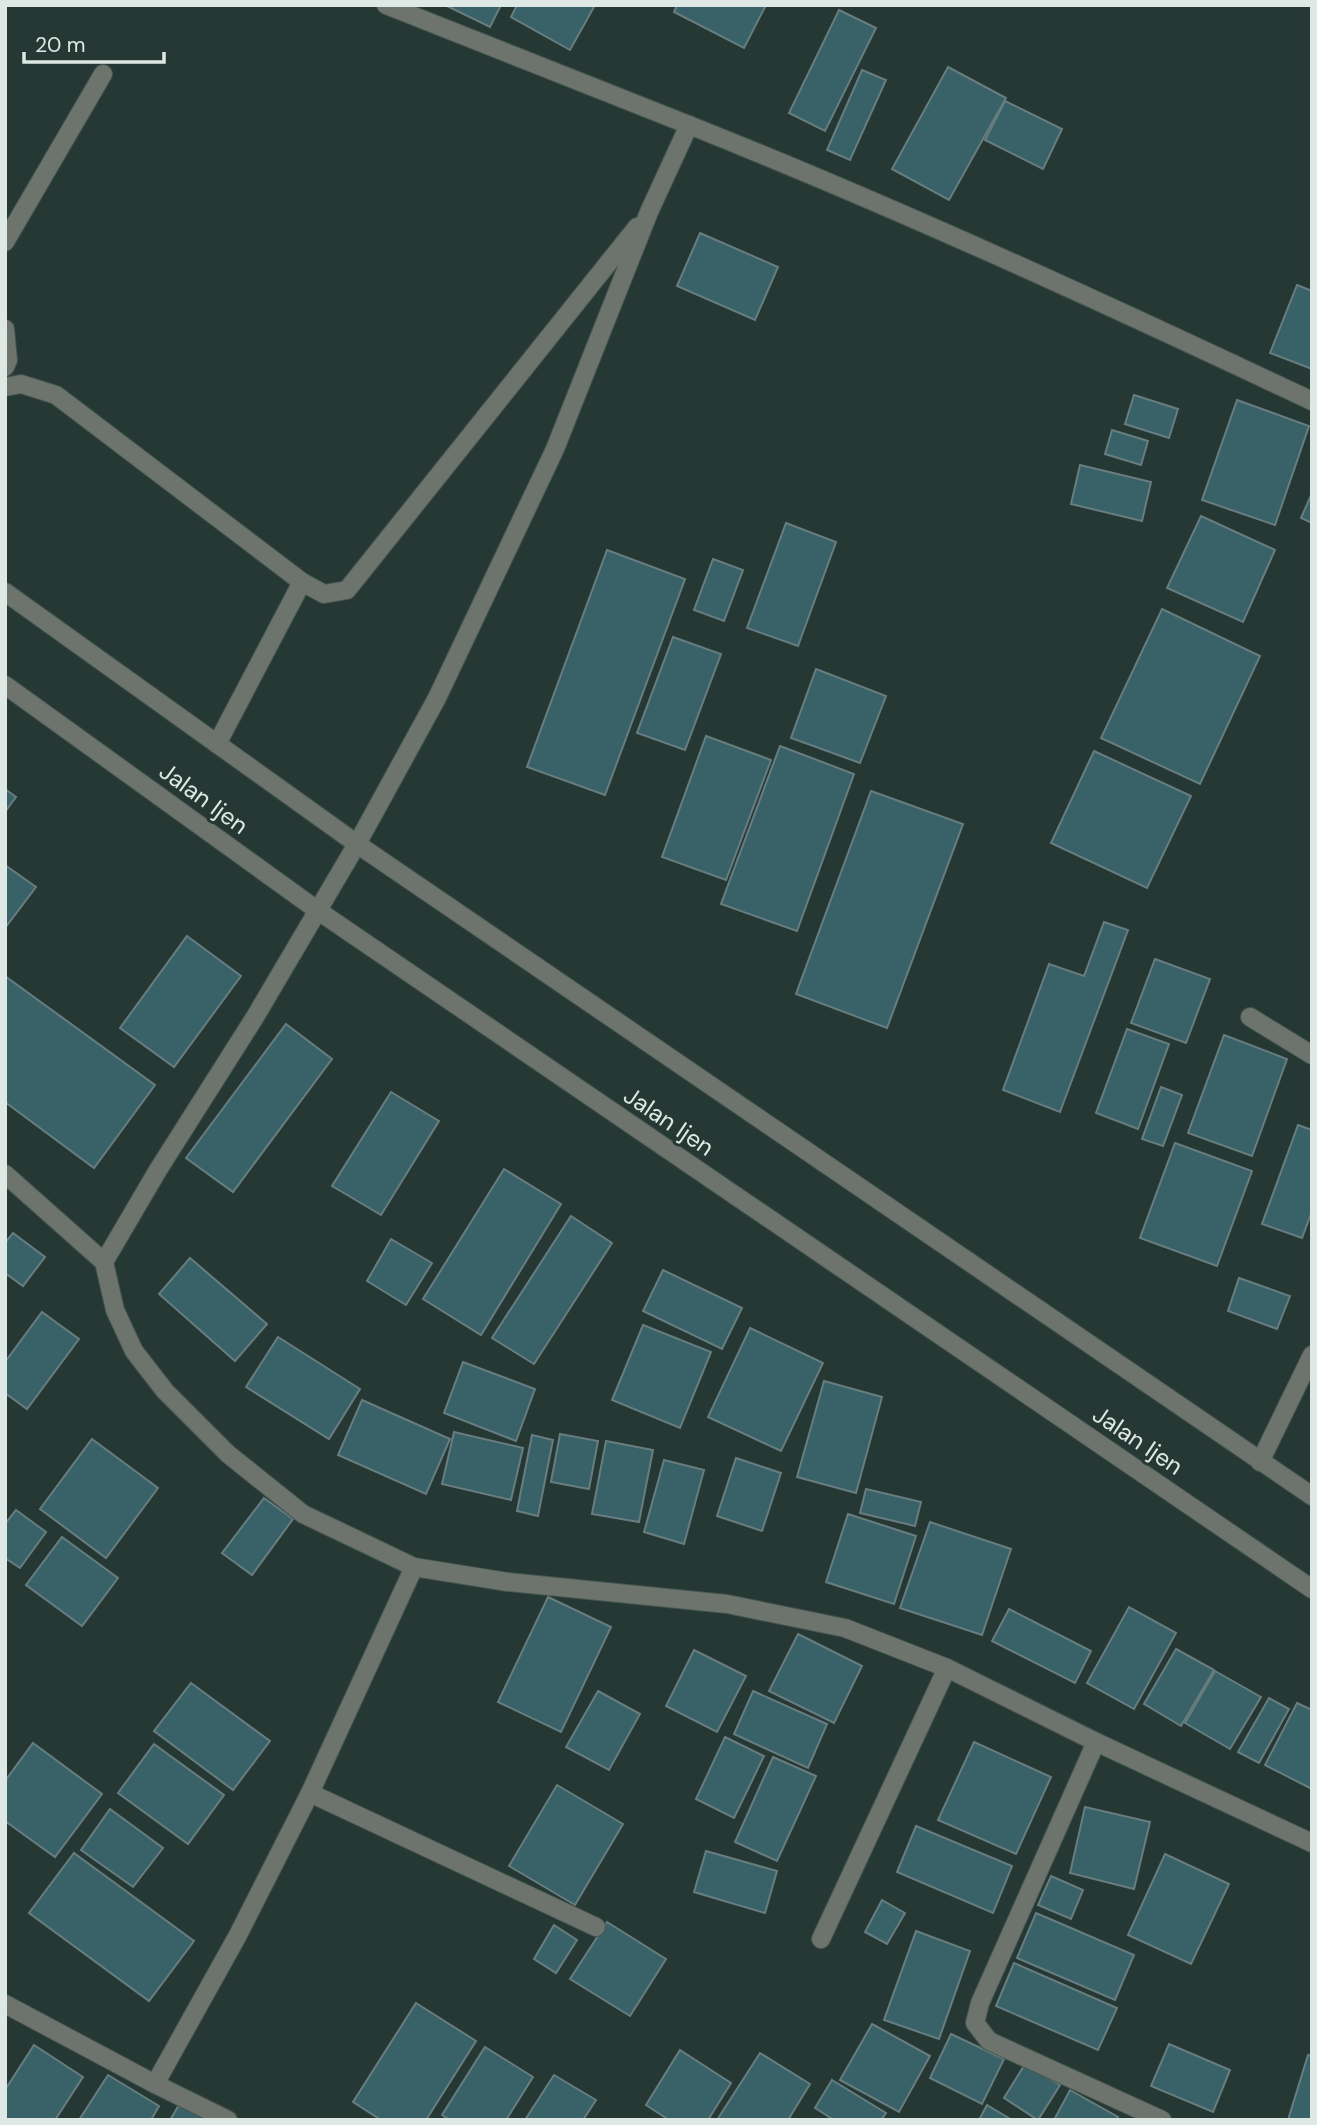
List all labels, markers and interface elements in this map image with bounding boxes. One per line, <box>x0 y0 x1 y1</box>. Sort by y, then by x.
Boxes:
scale bar <box>24 21 164 65</box>
text: 20 m <box>35 31 86 59</box>
street label: Jalan Ijen <box>153 755 255 841</box>
street label: Jalan Ijen <box>618 1079 720 1163</box>
street label: Jalan Ijen <box>1087 1398 1189 1482</box>

